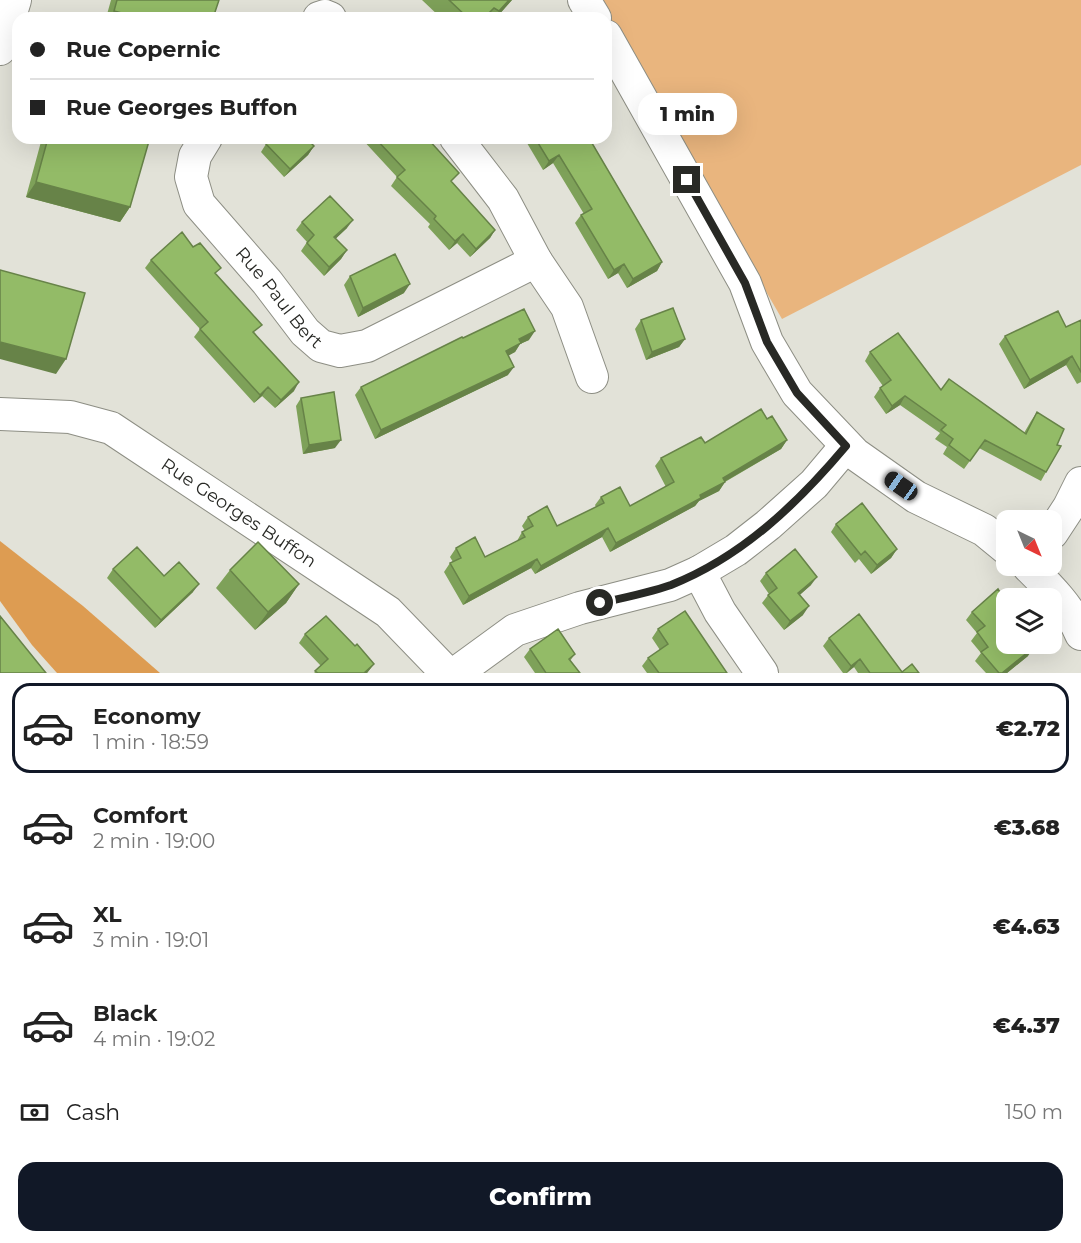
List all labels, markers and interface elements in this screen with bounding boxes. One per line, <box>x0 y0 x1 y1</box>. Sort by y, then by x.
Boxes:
text: Rue Copernic <box>66 36 221 63</box>
callout: 1 min <box>638 93 736 135</box>
text: Rue Georges Buffon <box>66 94 298 121</box>
text: 1 min <box>660 102 715 126</box>
route end <box>673 166 700 193</box>
street label: Rue Paul Bert <box>231 243 327 353</box>
street label: Rue Georges Buffon <box>157 453 321 572</box>
car <box>881 468 921 504</box>
north arrow <box>996 510 1062 576</box>
map controls <box>996 510 1062 654</box>
button: layers <box>996 588 1062 654</box>
route start <box>586 589 613 616</box>
icon: car <box>21 701 75 755</box>
text: Economy <box>93 703 201 730</box>
text: €2.72 <box>996 715 1060 742</box>
text: 1 min · 18:59 <box>93 730 209 754</box>
icon: car <box>21 800 75 854</box>
text: Comfort <box>93 802 188 829</box>
text: €3.68 <box>994 814 1060 841</box>
text: 2 min · 19:00 <box>93 829 215 853</box>
icon: car <box>21 899 75 953</box>
text: XL <box>93 901 122 928</box>
text: €4.63 <box>993 913 1060 940</box>
text: 3 min · 19:01 <box>93 928 209 952</box>
icon: car <box>21 998 75 1052</box>
text: Black <box>93 1000 157 1027</box>
text: €4.37 <box>993 1012 1060 1039</box>
text: 4 min · 19:02 <box>93 1027 215 1051</box>
icon: cash <box>18 1096 51 1129</box>
text: Cash <box>66 1099 120 1126</box>
text: 150 m <box>1005 1100 1063 1124</box>
button: Confirm <box>18 1162 1063 1231</box>

